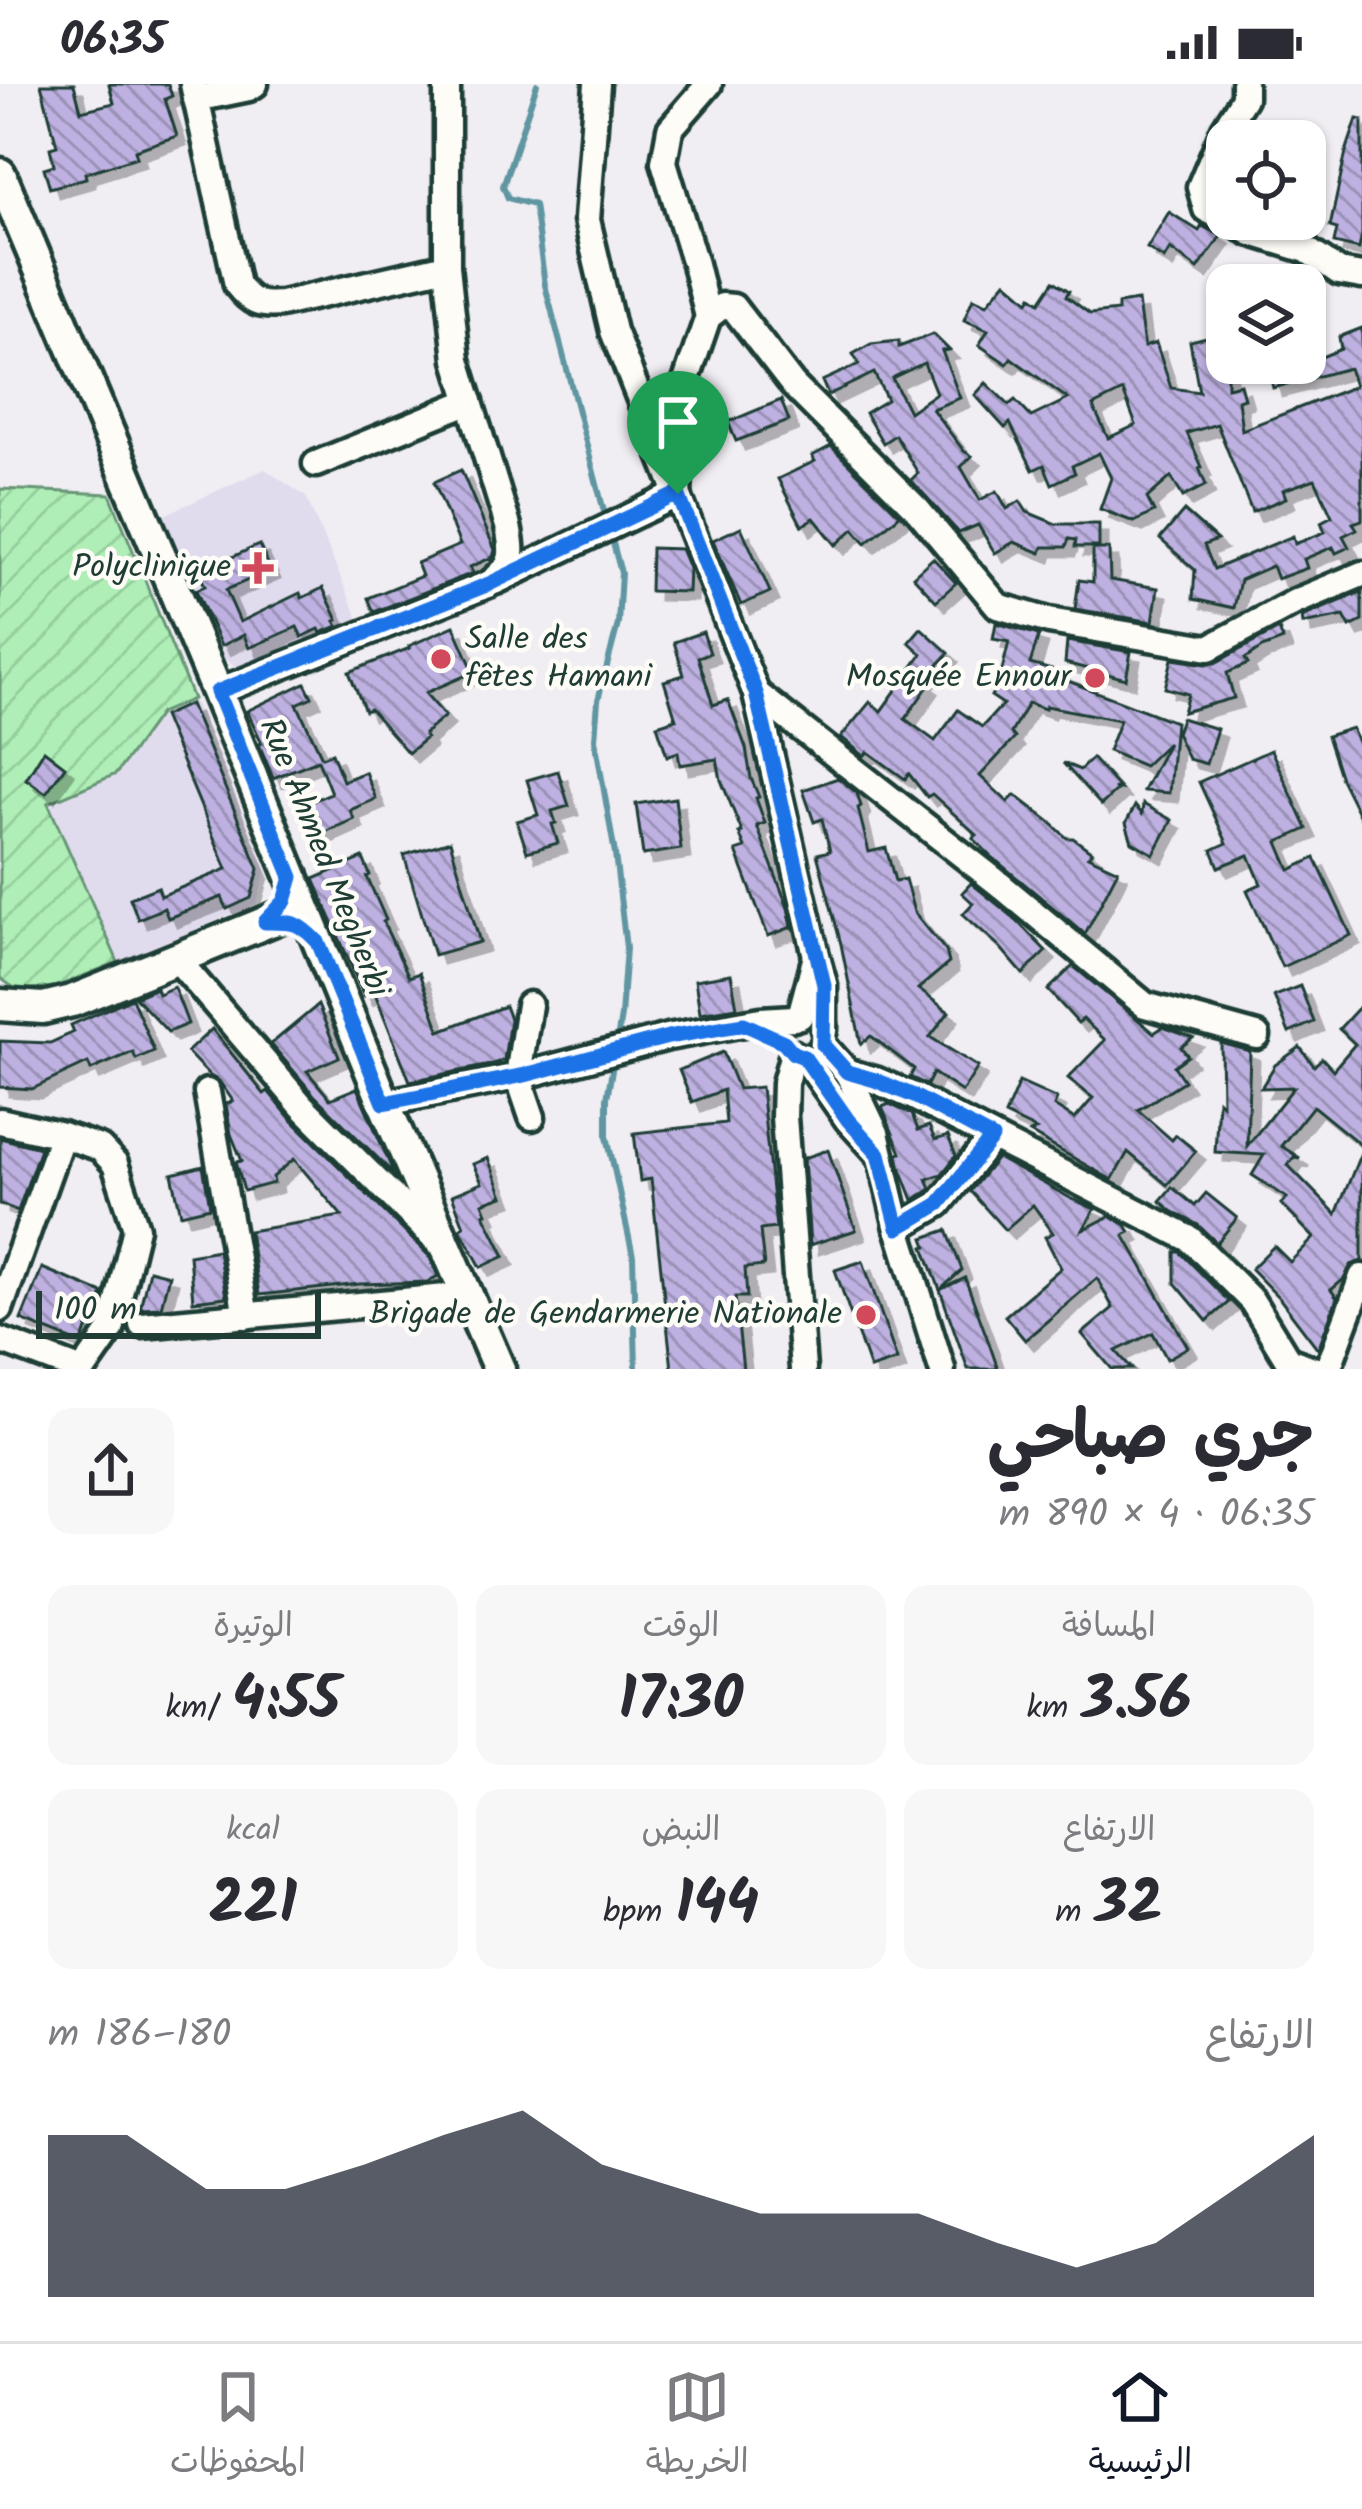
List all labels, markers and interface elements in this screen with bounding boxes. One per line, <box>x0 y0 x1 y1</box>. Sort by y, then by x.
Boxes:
text: 06:35 <box>60 6 166 78</box>
map controls <box>1206 120 1326 384</box>
button: locate <box>1206 120 1326 240</box>
button: layers <box>1206 264 1326 384</box>
pin <box>627 371 729 494</box>
icon: arrive <box>645 389 711 455</box>
place label: Polyclinique <box>72 542 231 595</box>
marker: Polyclinique <box>242 552 274 584</box>
place label: Salle des fêtes Hamani <box>465 614 653 705</box>
marker: Salle des fêtes Hamani <box>428 646 454 672</box>
place label: Mosquée Ennour <box>846 652 1073 705</box>
marker: Mosquée Ennour <box>1082 665 1108 691</box>
street label: Rue Ahmed Megherbi <box>243 710 404 1007</box>
scale bar <box>36 1285 321 1338</box>
text: 100 m <box>54 1285 137 1338</box>
place label: Brigade de Gendarmerie Nationale <box>369 1289 842 1342</box>
marker: Brigade de Gendarmerie Nationale <box>853 1302 879 1328</box>
text: جري صباحي <box>987 1387 1314 1492</box>
button: share <box>48 1408 174 1534</box>
text: 06:35 · 4 × 890 m <box>999 1485 1314 1547</box>
text: الوتيرة <box>213 1601 293 1654</box>
text: الوقت <box>643 1601 720 1654</box>
text: المسافة <box>1062 1601 1156 1654</box>
text: 4:55 <box>232 1654 340 1750</box>
text: 17:30 <box>619 1654 743 1750</box>
text: 3.56 <box>1082 1654 1191 1750</box>
text: /km <box>166 1683 232 1736</box>
text: km <box>1027 1683 1082 1736</box>
text: kcal <box>226 1805 280 1858</box>
text: النبض <box>642 1805 720 1858</box>
text: الارتفاع <box>1063 1805 1155 1858</box>
text: 221 <box>209 1858 297 1954</box>
text: 144 <box>676 1858 759 1954</box>
text: 32 <box>1095 1858 1163 1954</box>
text: bpm <box>603 1887 676 1940</box>
text: m <box>1055 1887 1095 1940</box>
text: 180–186 m <box>48 2005 231 2067</box>
text: الارتفاع <box>1205 2007 1314 2069</box>
tab: المحفوظات <box>170 2364 306 2490</box>
tab: الخريطة <box>646 2364 749 2490</box>
tab: الرئيسية <box>1088 2364 1192 2490</box>

